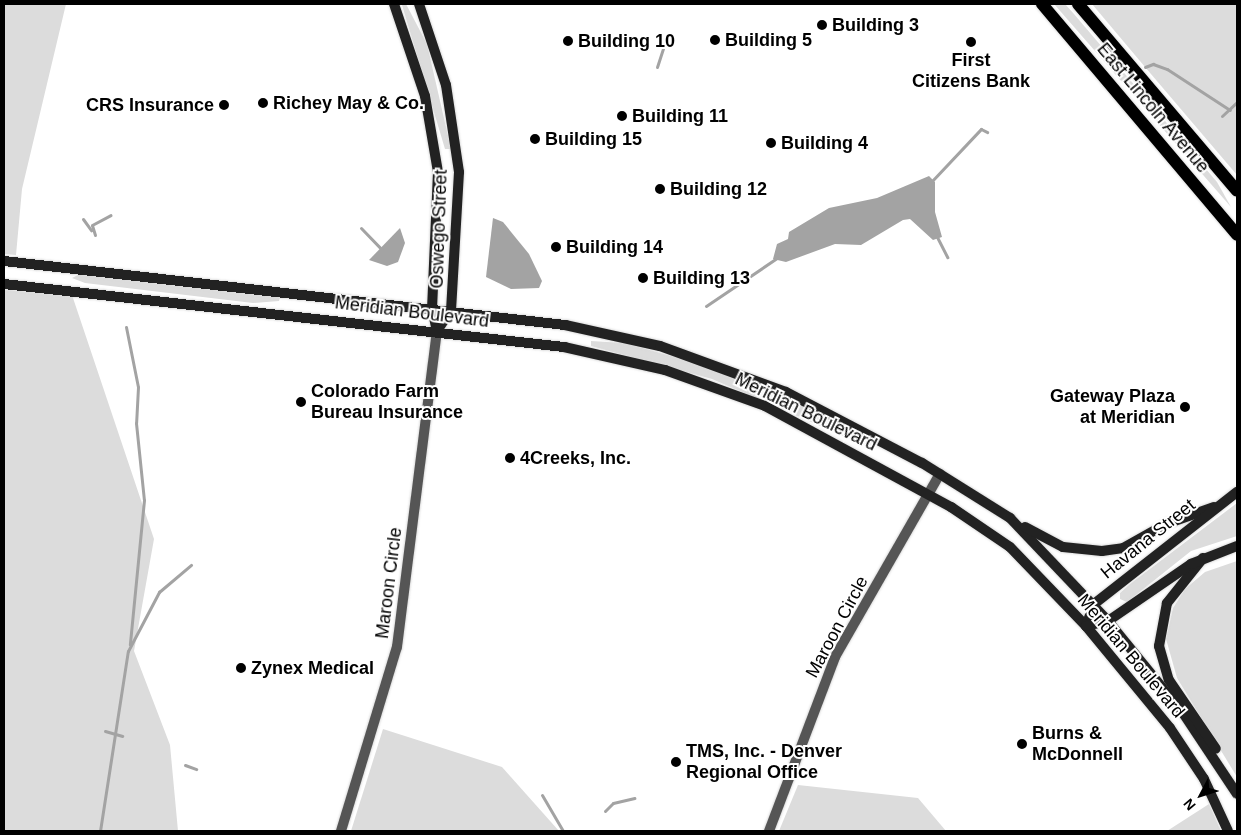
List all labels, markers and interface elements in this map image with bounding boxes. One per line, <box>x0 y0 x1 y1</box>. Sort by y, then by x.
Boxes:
place label: Building 3 <box>832 14 919 36</box>
marker: Building 3 <box>816 19 828 31</box>
place label: Building 5 <box>725 29 812 51</box>
place label: Building 10 <box>578 30 675 52</box>
marker: Building 5 <box>709 34 721 46</box>
marker: Building 10 <box>562 35 574 47</box>
marker: First Citizens Bank <box>965 36 977 48</box>
street label: East Lincoln Avenue <box>1092 38 1214 178</box>
place label: First Citizens Bank <box>912 50 1030 92</box>
place label: Richey May & Co. <box>273 92 424 114</box>
place label: CRS Insurance <box>86 94 214 116</box>
marker: Richey May & Co. <box>257 97 269 109</box>
marker: CRS Insurance <box>218 99 230 111</box>
place label: Building 11 <box>632 105 728 127</box>
marker: Building 11 <box>616 110 628 122</box>
place label: Building 15 <box>545 128 642 150</box>
place label: Building 4 <box>781 132 868 154</box>
marker: Building 15 <box>529 133 541 145</box>
marker: Building 4 <box>765 137 777 149</box>
street label: Oswego Street <box>426 169 452 289</box>
place label: Building 12 <box>670 178 767 200</box>
marker: Building 12 <box>654 183 666 195</box>
place label: Building 14 <box>566 236 663 258</box>
marker: Building 14 <box>550 241 562 253</box>
place label: Building 13 <box>653 267 750 289</box>
marker: Building 13 <box>637 272 649 284</box>
street label: Meridian Boulevard <box>334 292 490 332</box>
street label: Meridian Boulevard <box>732 368 880 456</box>
place label: Colorado Farm Bureau Insurance <box>311 381 463 424</box>
place label: Gateway Plaza at Meridian <box>1050 386 1175 428</box>
marker: Colorado Farm Bureau Insurance <box>295 396 307 408</box>
marker: Gateway Plaza at Meridian <box>1179 401 1191 413</box>
place label: 4Creeks, Inc. <box>520 447 631 469</box>
marker: 4Creeks, Inc. <box>504 452 516 464</box>
street label: Havana Street <box>1096 494 1200 584</box>
street label: Maroon Circle <box>371 526 407 640</box>
street label: Maroon Circle <box>801 572 873 682</box>
street label: Meridian Boulevard <box>1073 590 1189 722</box>
place label: Zynex Medical <box>251 657 374 679</box>
marker: Zynex Medical <box>235 662 247 674</box>
place label: Burns & McDonnell <box>1032 723 1123 766</box>
marker: Burns & McDonnell <box>1016 738 1028 750</box>
place label: TMS, Inc. - Denver Regional Office <box>686 741 842 784</box>
marker: TMS, Inc. - Denver Regional Office <box>670 756 682 768</box>
north arrow <box>1176 770 1226 820</box>
text: N <box>1180 796 1199 814</box>

